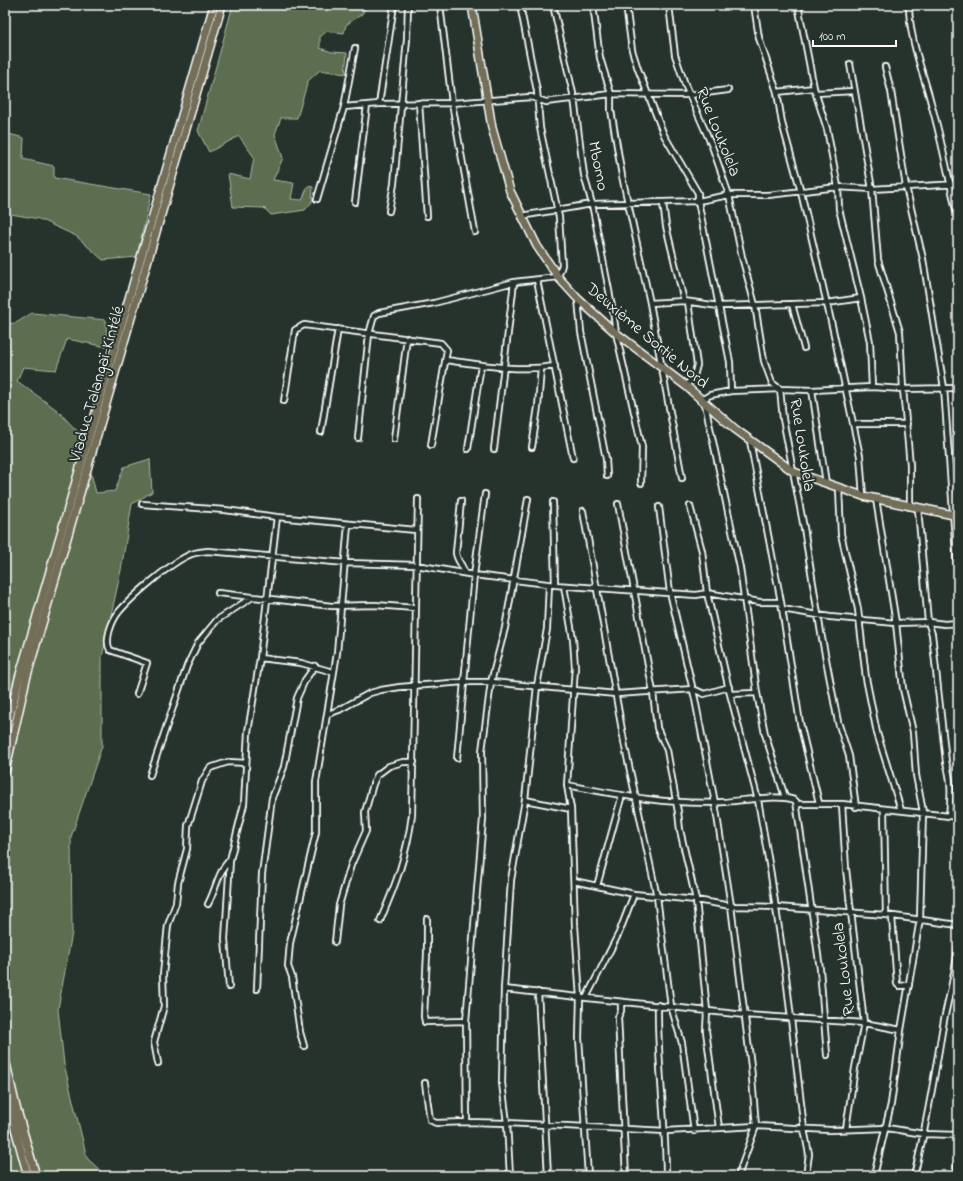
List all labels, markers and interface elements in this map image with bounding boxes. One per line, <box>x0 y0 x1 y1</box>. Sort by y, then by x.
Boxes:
scale bar <box>813 22 896 48</box>
text: 100 m <box>819 28 846 46</box>
street label: Rue Loukolela <box>689 84 747 180</box>
street label: Mbomo <box>581 139 615 193</box>
street label: Deuxième Sortie Nord <box>579 276 714 395</box>
street label: Viaduc Talangaï-Kintélé <box>62 303 133 466</box>
street label: Rue Loukolela <box>782 397 822 493</box>
street label: Rue Loukolela <box>826 921 862 1017</box>

